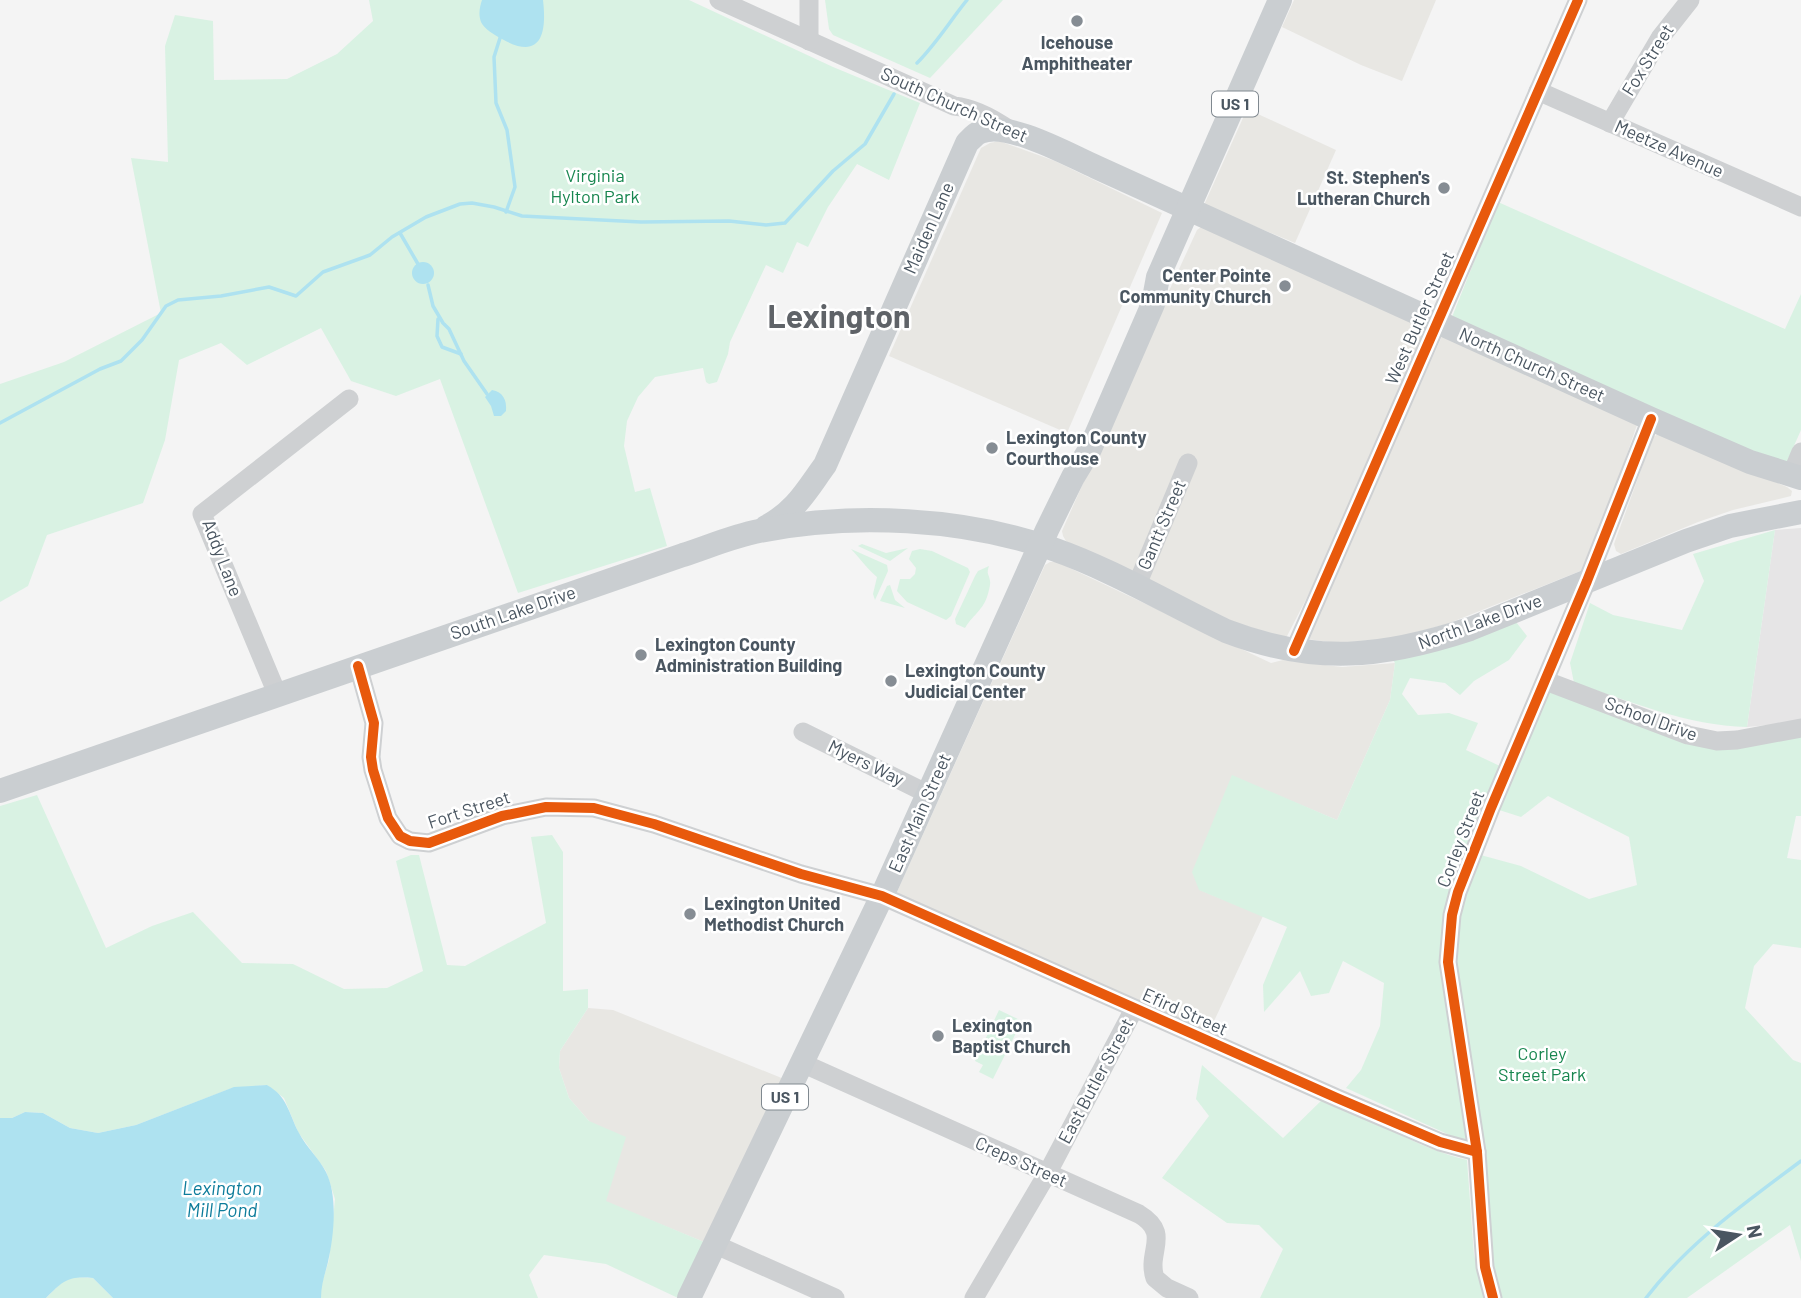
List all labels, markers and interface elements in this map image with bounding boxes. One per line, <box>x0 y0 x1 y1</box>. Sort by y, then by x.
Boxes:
marker: Icehouse Amphitheater <box>1069 13 1085 29</box>
street label: Fox Street <box>1617 20 1678 99</box>
place label: Icehouse Amphitheater <box>1022 31 1133 74</box>
street label: South Church Street <box>878 62 1031 146</box>
road number: US 1 <box>1212 92 1258 116</box>
street label: Meetze Avenue <box>1612 114 1727 182</box>
park label: Virginia Hylton Park <box>551 164 640 207</box>
place label: St. Stephen's Lutheran Church <box>1297 166 1430 209</box>
street label: Maiden Lane <box>898 178 958 277</box>
marker: St. Stephen's Lutheran Church <box>1436 180 1452 196</box>
street label: West Butler Street <box>1380 248 1458 388</box>
place label: Center Pointe Community Church <box>1119 264 1271 307</box>
marker: Center Pointe Community Church <box>1277 278 1293 294</box>
district label: Lexington <box>768 296 910 334</box>
street label: North Church Street <box>1456 322 1609 406</box>
place label: Lexington County Courthouse <box>1006 426 1147 469</box>
marker: Lexington County Courthouse <box>984 440 1000 456</box>
street label: Gantt Street <box>1132 476 1190 573</box>
street label: Addy Lane <box>198 516 248 599</box>
street label: South Lake Drive <box>447 580 578 644</box>
street label: North Lake Drive <box>1415 588 1545 654</box>
place label: Lexington County Administration Building <box>655 633 842 676</box>
marker: Lexington County Administration Building <box>633 647 649 663</box>
place label: Lexington County Judicial Center <box>905 659 1046 702</box>
marker: Lexington County Judicial Center <box>883 673 899 689</box>
street label: School Drive <box>1602 691 1701 745</box>
street label: Myers Way <box>825 734 908 790</box>
street label: East Main Street <box>883 750 955 876</box>
street label: Fort Street <box>425 785 513 833</box>
street label: Corley Street <box>1432 787 1489 890</box>
place label: Lexington United Methodist Church <box>704 892 844 935</box>
marker: Lexington United Methodist Church <box>682 906 698 922</box>
street label: Efird Street <box>1139 983 1231 1040</box>
place label: Lexington Baptist Church <box>952 1014 1071 1057</box>
street label: East Butler Street <box>1053 1014 1137 1147</box>
marker: Lexington Baptist Church <box>930 1028 946 1044</box>
park label: Corley Street Park <box>1498 1042 1586 1085</box>
road number: US 1 <box>762 1084 808 1110</box>
street label: Creps Street <box>972 1131 1071 1191</box>
water label: Lexington Mill Pond <box>182 1176 262 1221</box>
north arrow <box>1703 1200 1773 1270</box>
text: N <box>1743 1223 1768 1240</box>

